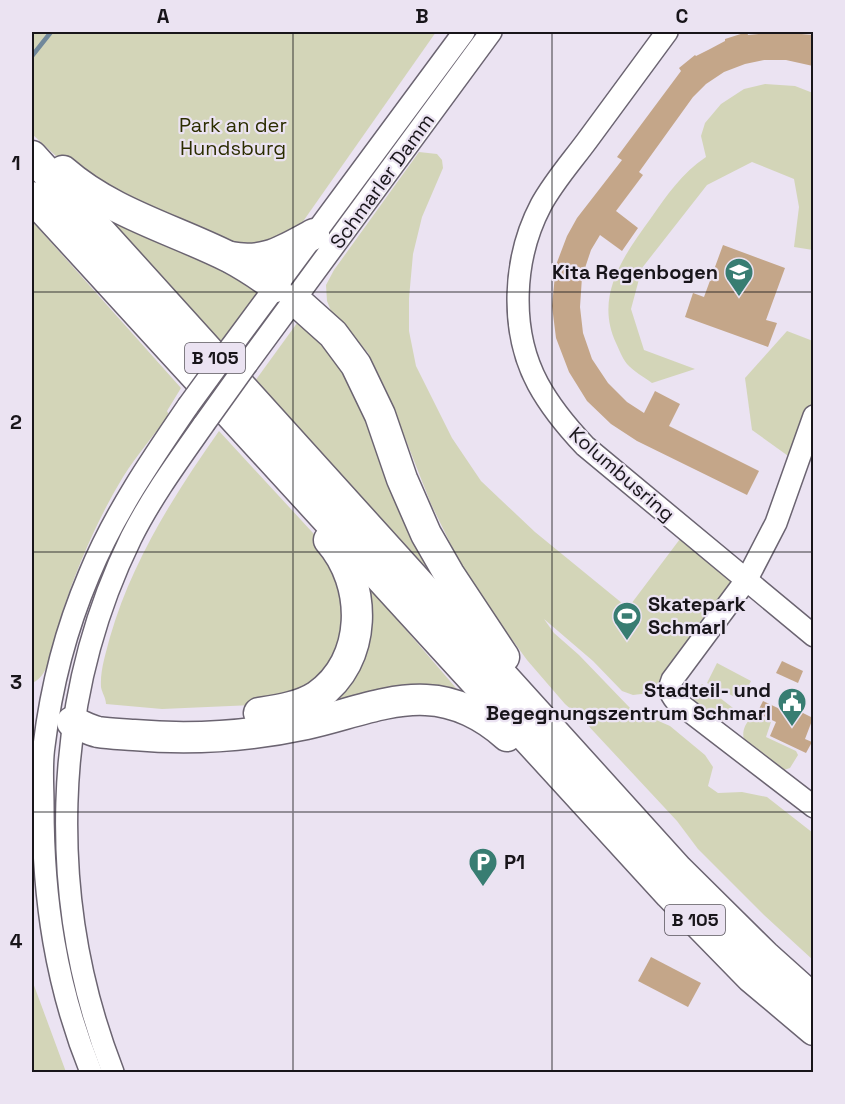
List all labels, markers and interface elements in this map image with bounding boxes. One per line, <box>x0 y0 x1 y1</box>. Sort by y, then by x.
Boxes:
text: A <box>157 3 170 29</box>
text: B <box>415 3 429 29</box>
text: C <box>676 3 689 29</box>
street label: Schmarler Damm <box>324 108 440 254</box>
park label: Park an der Hundsburg <box>179 112 287 161</box>
text: 1 <box>11 150 21 176</box>
school or university icon: Kita Regenbogen <box>723 256 755 298</box>
place label: Kita Regenbogen <box>552 259 718 285</box>
road number: B 105 <box>185 343 245 373</box>
text: 2 <box>10 409 22 435</box>
street label: Kolumbusring <box>564 421 680 527</box>
place label: Skatepark Schmarl <box>648 591 746 640</box>
sports icon: Skatepark Schmarl <box>611 600 643 642</box>
text: 3 <box>10 669 22 695</box>
place label: Stadteil- und Begegnungszentrum Schmarl <box>486 677 771 726</box>
public building icon: Stadteil- und Begegnungszentrum Schmarl <box>776 686 808 728</box>
parking icon: P1 <box>467 846 499 888</box>
place label: P1 <box>504 849 525 875</box>
road number: B 105 <box>665 905 725 935</box>
text: 4 <box>10 928 23 954</box>

